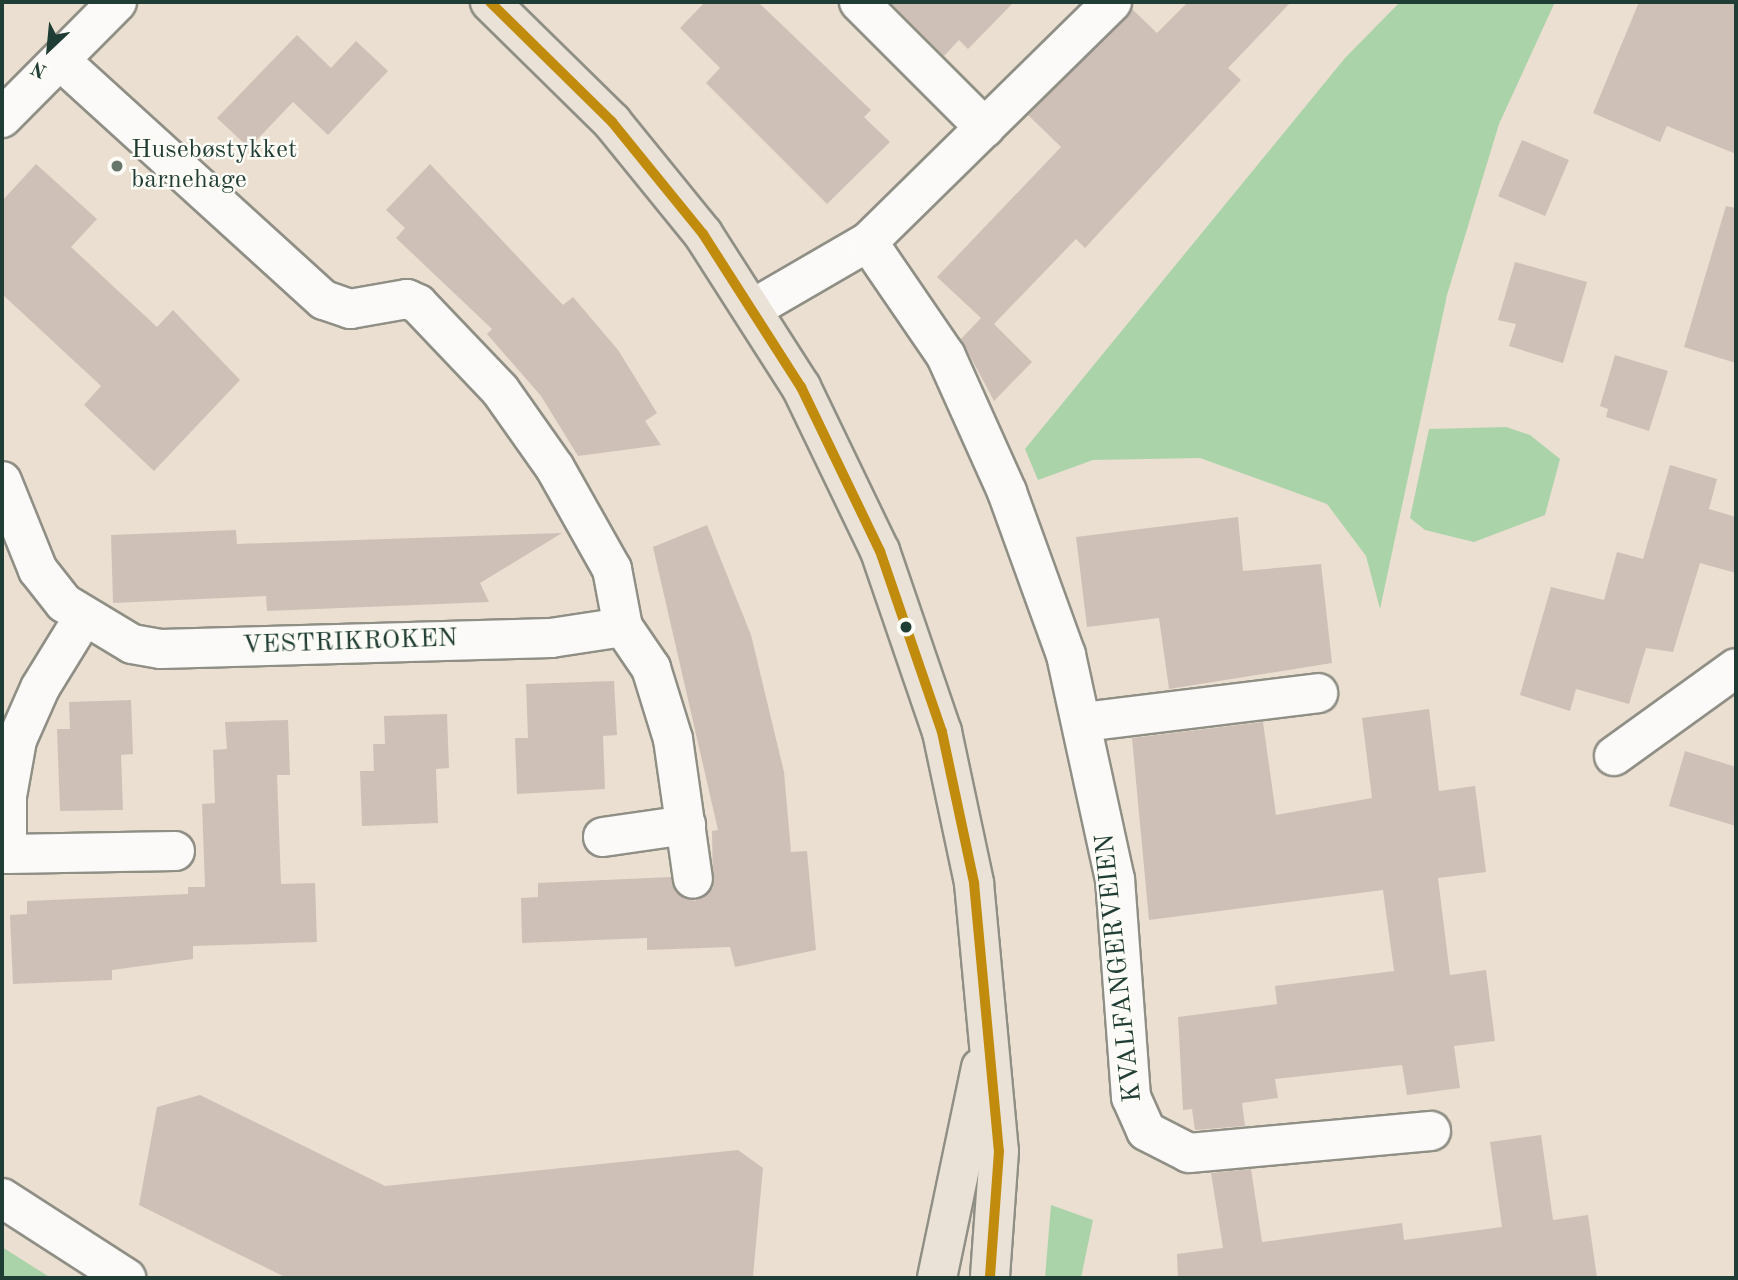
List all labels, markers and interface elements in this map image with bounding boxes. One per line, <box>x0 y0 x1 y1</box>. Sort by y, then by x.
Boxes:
north arrow <box>14 14 84 84</box>
text: N <box>29 57 50 80</box>
place label: Husebøstykket barnehage <box>131 135 297 196</box>
marker: Husebøstykket barnehage <box>109 158 125 174</box>
unlabelled marker <box>899 620 913 634</box>
street label: VESTRIKROKEN <box>242 624 458 662</box>
street label: KVALFANGERVEIEN <box>1090 832 1150 1104</box>

